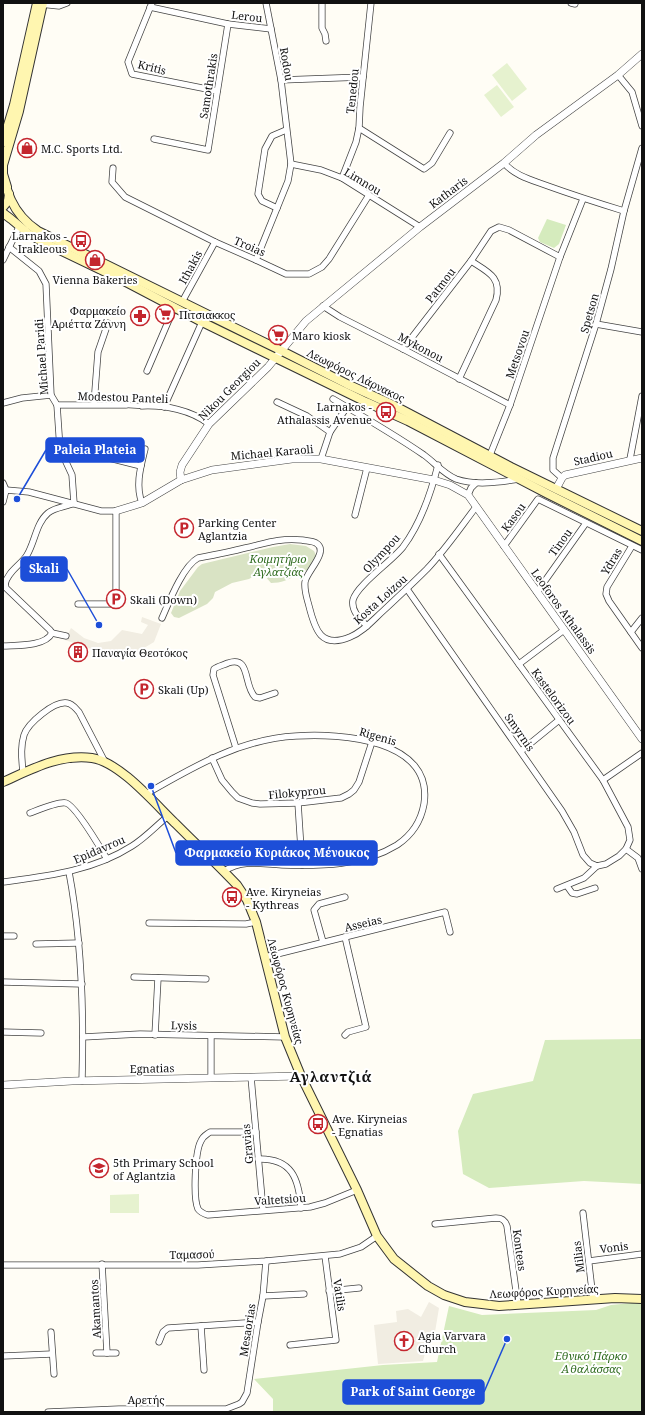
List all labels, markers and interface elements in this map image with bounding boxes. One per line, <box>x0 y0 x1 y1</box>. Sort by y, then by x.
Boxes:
street label: Lerou <box>231 7 263 25</box>
street label: Rodou <box>277 46 297 82</box>
street label: Samothrakis <box>195 52 221 120</box>
street label: Kritis <box>136 56 168 78</box>
street label: Tenedou <box>342 68 362 114</box>
shop icon: M.C. Sports Ltd. <box>16 137 38 159</box>
place label: M.C. Sports Ltd. <box>41 141 123 156</box>
street label: Limnou <box>341 164 385 198</box>
street label: Katharis <box>426 173 470 211</box>
place label: Larnakos - Irakleous <box>12 228 68 256</box>
bus stop icon: Larnakos - Irakleous <box>70 230 92 252</box>
street label: Troias <box>232 232 268 260</box>
street label: Ithakis <box>175 248 205 286</box>
shop icon: Vienna Bakeries <box>84 249 106 271</box>
street label: Patmou <box>422 264 458 306</box>
place label: Vienna Bakeries <box>52 272 138 287</box>
street label: Spetson <box>576 291 602 335</box>
place label: Φαρμακείο Αριέττα Ζάννη <box>51 303 126 331</box>
supermarket icon: Πιτσιακκος <box>154 303 176 325</box>
pharmacy icon: Φαρμακείο Αριέττα Ζάννη <box>129 305 151 327</box>
place label: Πιτσιακκος <box>179 307 235 322</box>
street label: Michael Paridi <box>31 318 51 396</box>
supermarket icon: Maro kiosk <box>267 324 289 346</box>
street label: Metsovou <box>502 327 532 381</box>
place label: Maro kiosk <box>292 328 351 343</box>
street label: Mykonou <box>396 329 446 365</box>
street label: Λεωφόρος Λάρνακος <box>305 345 407 405</box>
street label: Nikou Georgiou <box>195 355 263 423</box>
street label: Modestou Panteli <box>77 388 169 406</box>
place label: Larnakos - Athalassis Avenue <box>277 399 373 427</box>
bus stop icon: Larnakos - Athalassis Avenue <box>375 401 397 423</box>
callout: Paleia Plateia <box>46 438 144 462</box>
text: Paleia Plateia <box>54 441 136 458</box>
street label: Michael Karaoli <box>230 441 314 463</box>
street label: Stadiou <box>572 445 614 469</box>
street label: Kasou <box>497 500 529 534</box>
place label: Parking Center Aglantzia <box>198 515 277 543</box>
parking icon: Parking Center Aglantzia <box>173 517 195 539</box>
street label: Tinou <box>545 525 575 559</box>
street label: Olympou <box>359 530 403 576</box>
street label: Ydras <box>596 545 625 578</box>
park label: Κοιμητήριο Αγλατζιάς <box>248 551 307 579</box>
callout: Skali <box>21 557 67 581</box>
text: Skali <box>29 560 60 577</box>
street label: Leoforos Athalassis <box>528 565 600 657</box>
street label: Kosta Loizou <box>350 571 410 627</box>
parking icon: Skali (Down) <box>105 588 127 610</box>
place label: Skali (Down) <box>130 592 197 607</box>
building icon: Παναγία Θεοτόκος <box>67 641 89 663</box>
place label: Παναγία Θεοτόκος <box>92 645 188 660</box>
street label: Kastelorizou <box>529 665 579 727</box>
parking icon: Skali (Up) <box>133 678 155 700</box>
place label: Skali (Up) <box>158 682 209 697</box>
street label: Smyrnis <box>501 710 539 754</box>
street label: Rigenis <box>358 724 398 748</box>
street label: Filokyprou <box>268 782 326 802</box>
street label: Epidavrou <box>71 831 127 867</box>
callout: Φαρμακείο Κυριάκος Μένοικος <box>176 841 377 865</box>
text: Φαρμακείο Κυριάκος Μένοικος <box>184 844 370 861</box>
place label: Ave. Kiryneias - Kythreas <box>246 884 321 912</box>
bus stop icon: Ave. Kiryneias - Kythreas <box>221 886 243 908</box>
street label: Asseias <box>343 911 383 935</box>
street label: Λεωφόρος Κυρηνείας <box>265 936 307 1046</box>
street label: Lysis <box>171 1017 197 1033</box>
street label: Egnatias <box>130 1060 174 1076</box>
district label: Αγλαντζιά <box>289 1066 373 1086</box>
place label: Ave. Kiryneias - Egnatias <box>332 1111 407 1139</box>
bus stop icon: Ave. Kiryneias - Egnatias <box>307 1113 329 1135</box>
street label: Gravias <box>238 1123 256 1165</box>
place label: 5th Primary School of Aglantzia <box>113 1155 214 1183</box>
school or university icon: 5th Primary School of Aglantzia <box>88 1157 110 1179</box>
street label: Valtetsiou <box>254 1190 306 1208</box>
street label: Konteas <box>510 1228 530 1272</box>
street label: Vonis <box>599 1238 629 1256</box>
street label: Milias <box>569 1240 587 1274</box>
street label: Ταμασού <box>169 1246 215 1262</box>
street label: Vatilis <box>330 1278 350 1312</box>
street label: Akamantos <box>86 1279 104 1339</box>
street label: Λεωφόρος Κυρηνείας <box>489 1281 599 1301</box>
street label: Mesaorias <box>235 1302 259 1358</box>
place label: Agia Varvara Church <box>418 1328 486 1356</box>
church icon: Agia Varvara Church <box>393 1330 415 1352</box>
park label: Εθνικό Πάρκο Αθαλάσσας <box>554 1348 627 1376</box>
callout: Park of Saint George <box>343 1380 484 1404</box>
text: Park of Saint George <box>351 1383 476 1400</box>
street label: Αρετής <box>128 1392 164 1407</box>

